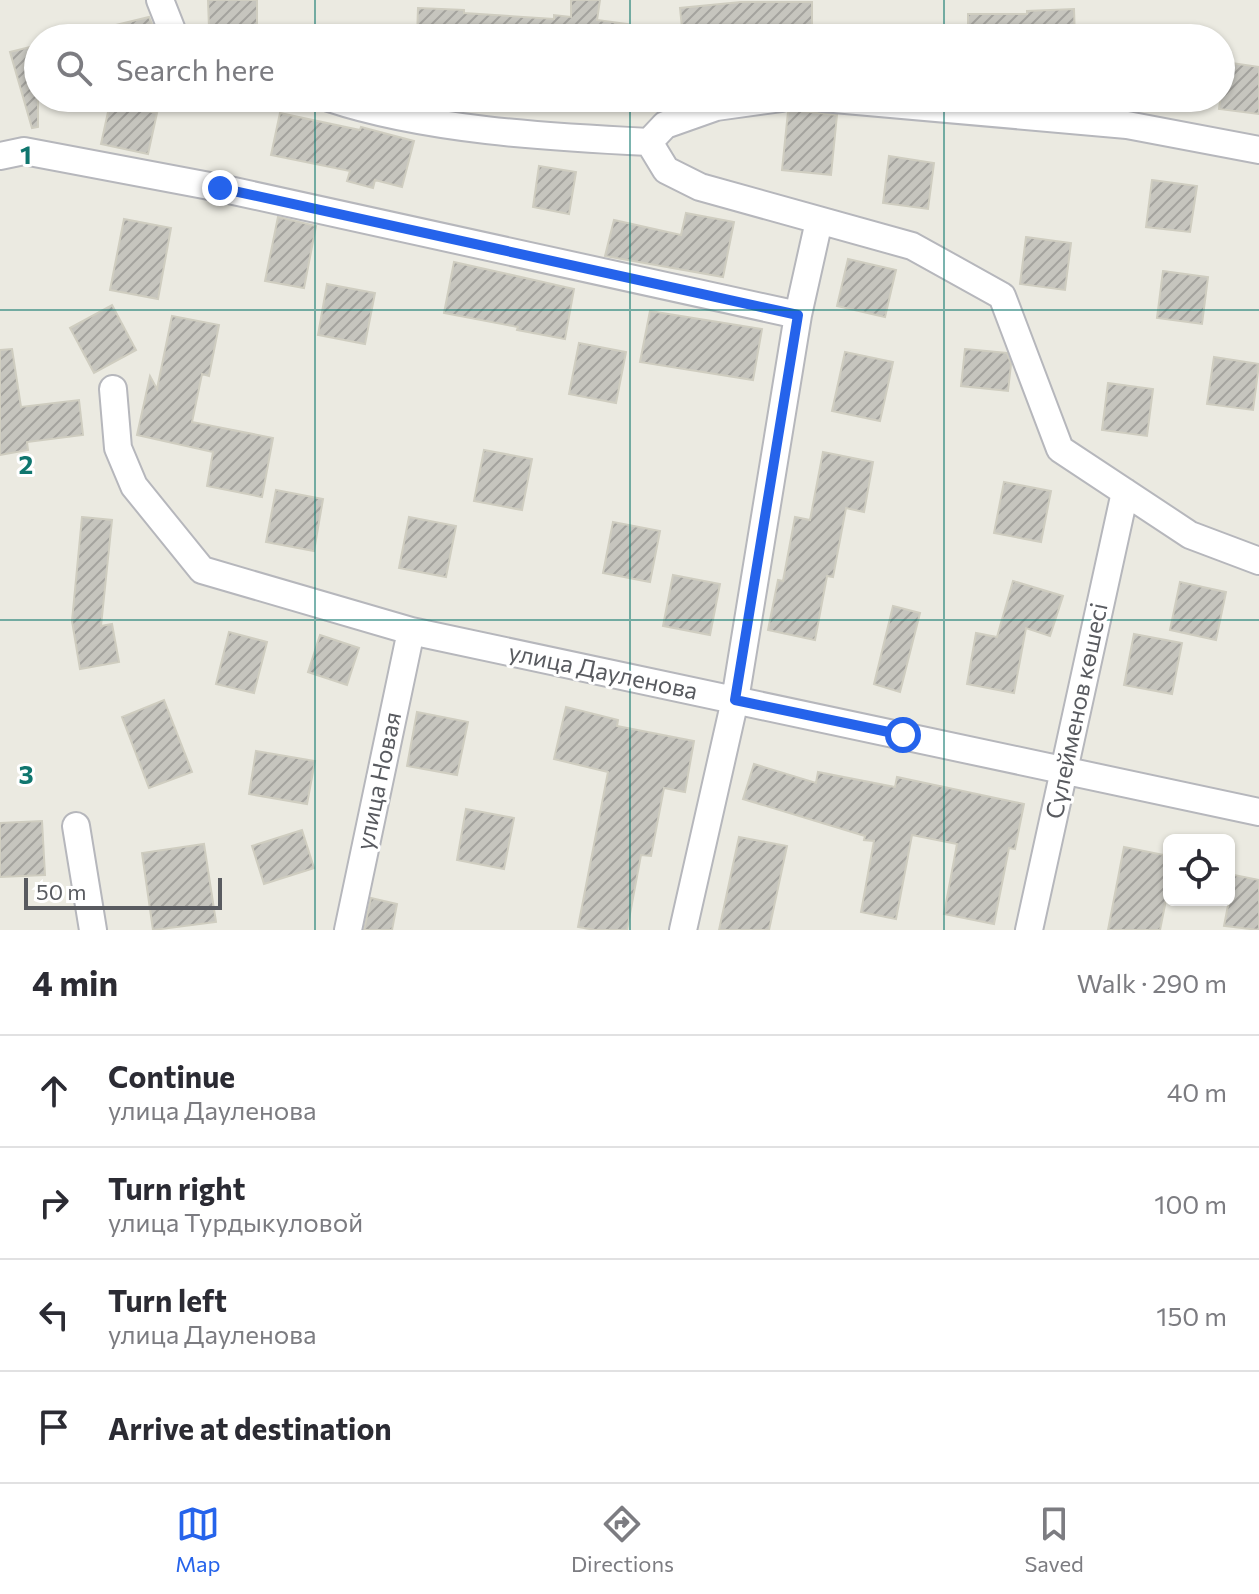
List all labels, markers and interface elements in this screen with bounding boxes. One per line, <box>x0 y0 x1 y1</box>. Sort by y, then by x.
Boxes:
search box <box>24 24 1235 112</box>
icon: search <box>52 46 96 90</box>
text: Search here <box>116 50 275 87</box>
text: 1 <box>20 138 32 169</box>
route end <box>202 170 238 206</box>
text: 2 <box>19 448 33 479</box>
street label: Сүлейменов көшесі <box>1038 600 1113 821</box>
street label: улица Дауленова <box>506 636 700 705</box>
street label: улица Новая <box>349 709 406 852</box>
route start <box>885 717 921 753</box>
text: 3 <box>18 758 34 789</box>
map controls <box>1163 834 1235 906</box>
button: locate <box>1163 834 1235 906</box>
scale bar <box>24 874 222 910</box>
text: 50 m <box>36 878 86 905</box>
text: 4 min <box>32 961 118 1003</box>
text: Walk · 290 m <box>1077 967 1227 998</box>
text: Continue <box>108 1057 235 1094</box>
icon: ahead <box>32 1069 76 1113</box>
text: 40 m <box>1167 1076 1227 1107</box>
text: улица Дауленова <box>108 1094 317 1125</box>
text: Turn right <box>108 1169 245 1206</box>
icon: right <box>32 1181 76 1225</box>
text: 100 m <box>1154 1188 1227 1219</box>
text: улица Турдыкуловой <box>108 1206 363 1237</box>
text: Turn left <box>108 1281 227 1318</box>
icon: left <box>32 1293 76 1337</box>
text: 150 m <box>1156 1300 1227 1331</box>
text: улица Дауленова <box>108 1318 317 1349</box>
icon: arrive <box>32 1405 76 1449</box>
text: Arrive at destination <box>108 1409 392 1446</box>
tab: Map <box>175 1502 221 1577</box>
tab: Directions <box>571 1502 674 1577</box>
tab: Saved <box>1024 1502 1084 1577</box>

